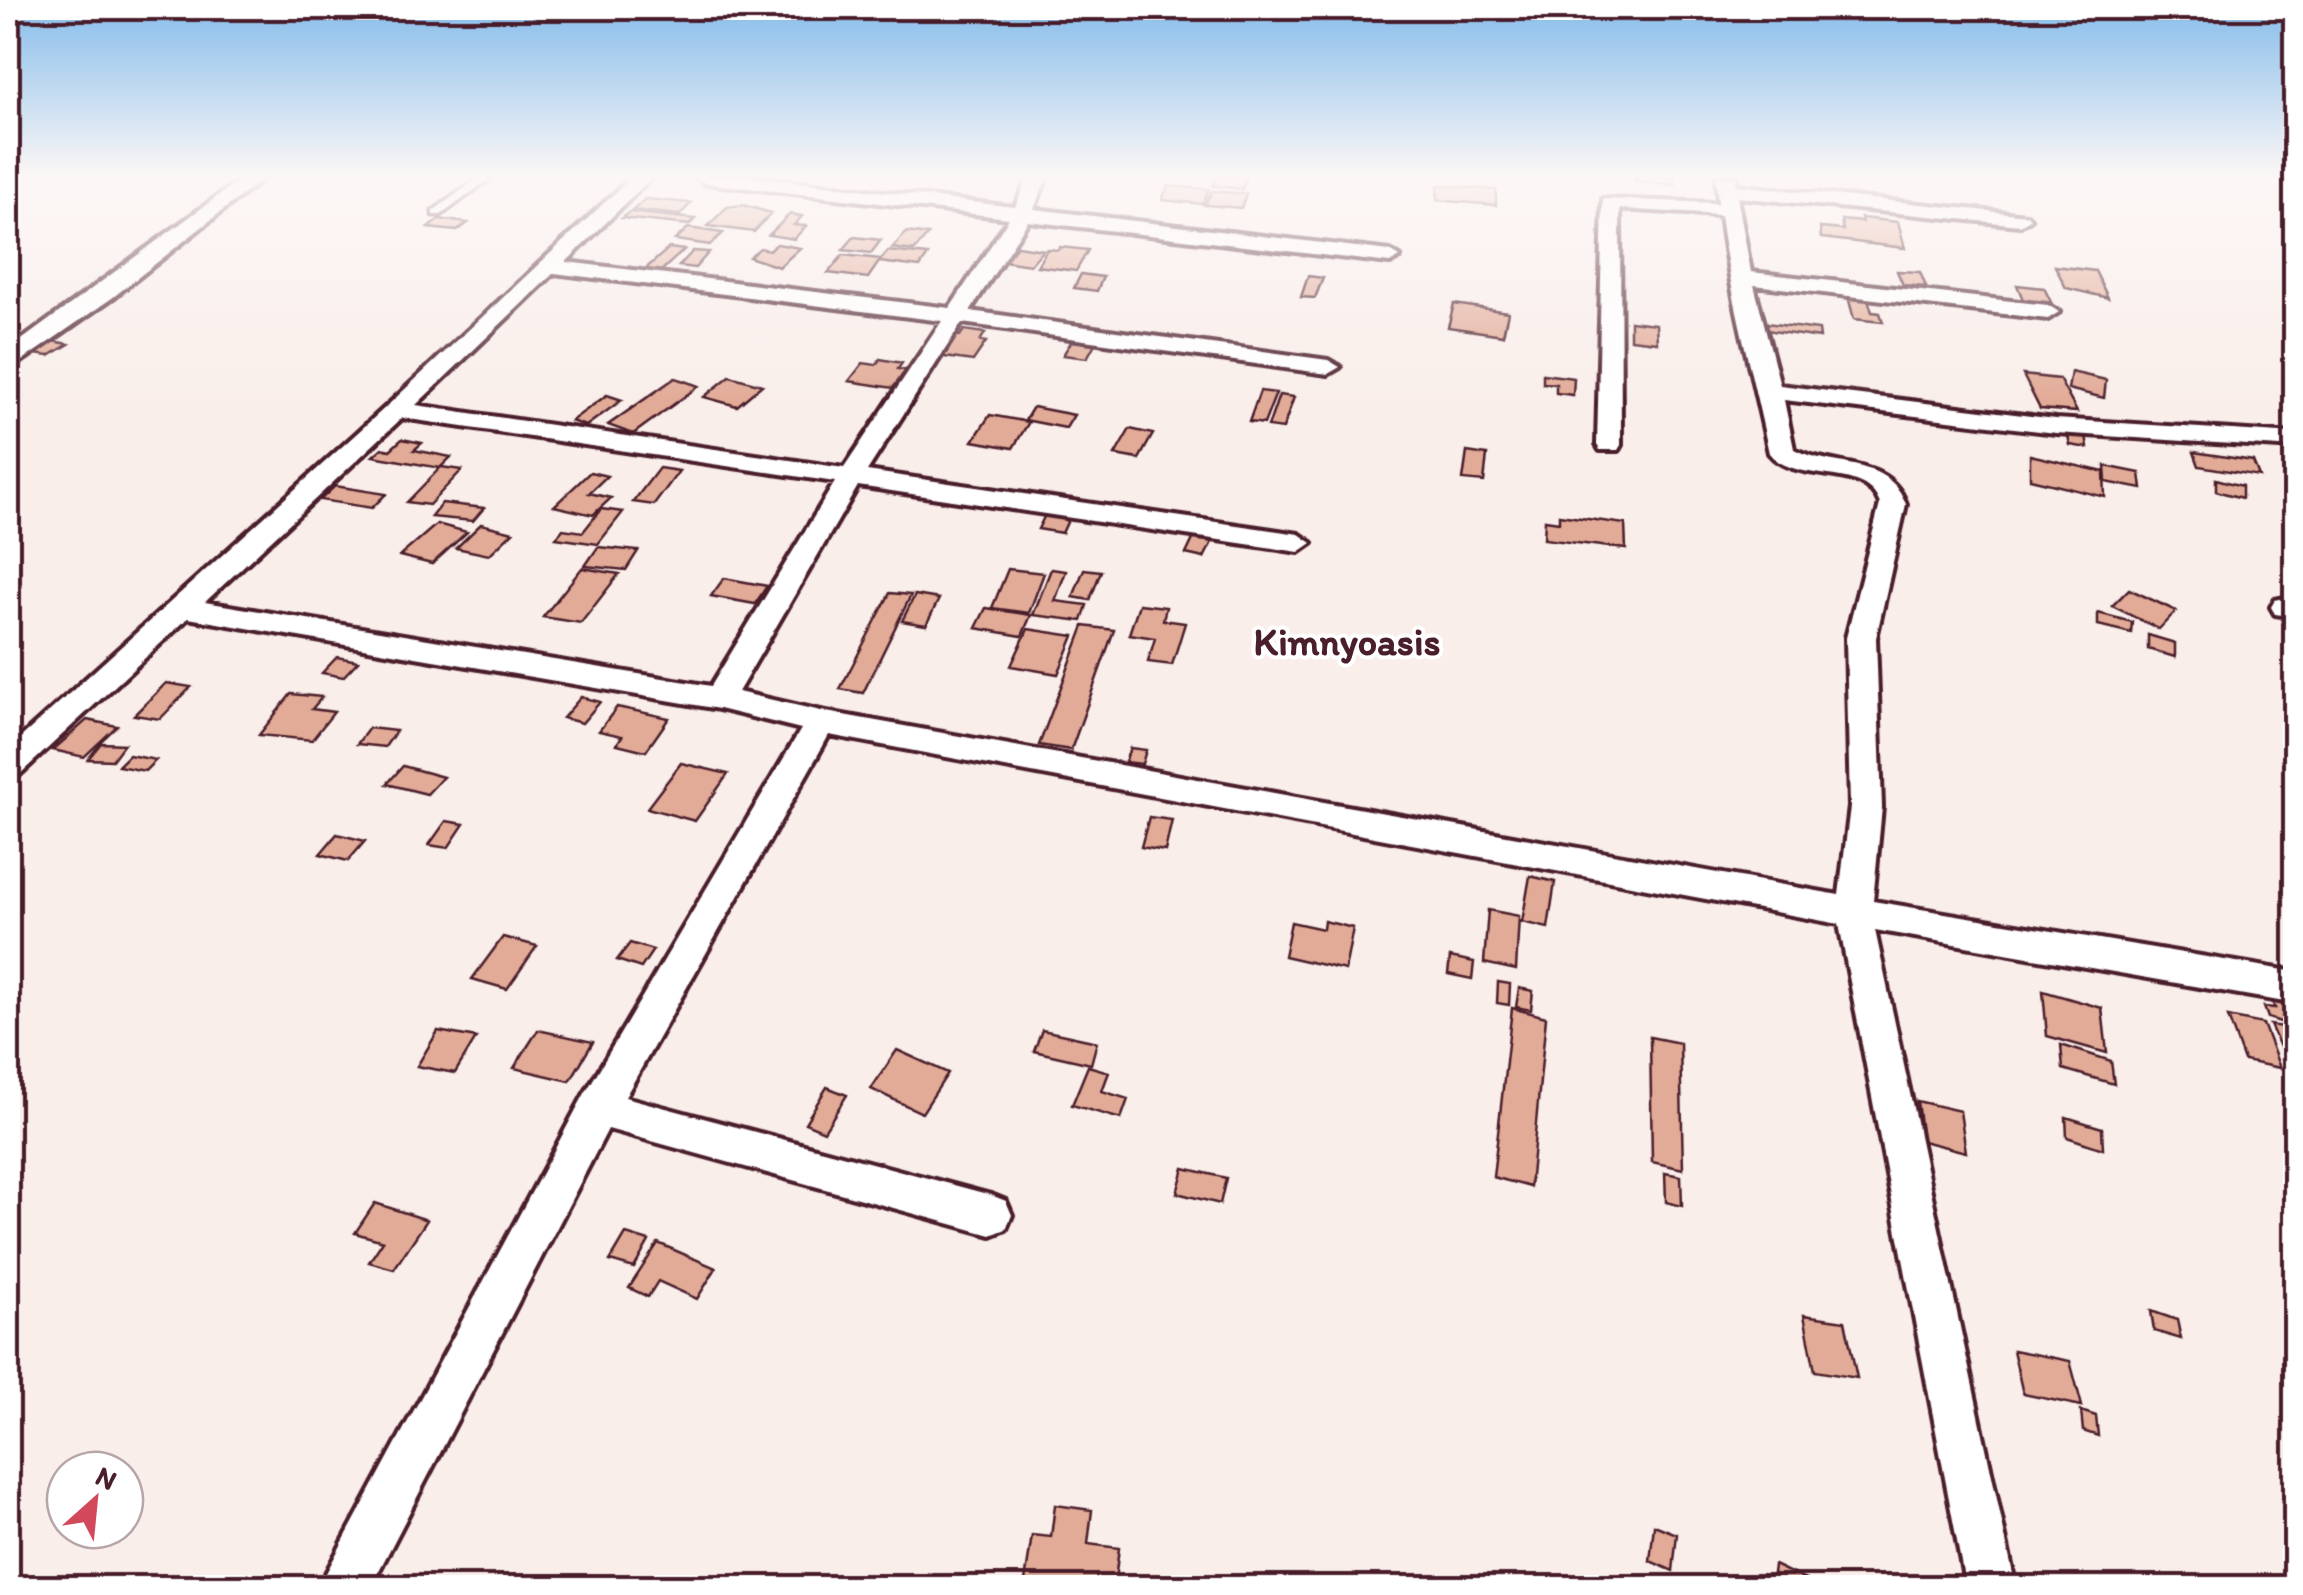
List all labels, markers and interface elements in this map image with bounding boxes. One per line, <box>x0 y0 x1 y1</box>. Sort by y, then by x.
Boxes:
district label: Kimnyoasis <box>1254 619 1440 665</box>
north arrow <box>45 1450 145 1550</box>
text: N <box>90 1458 122 1497</box>

